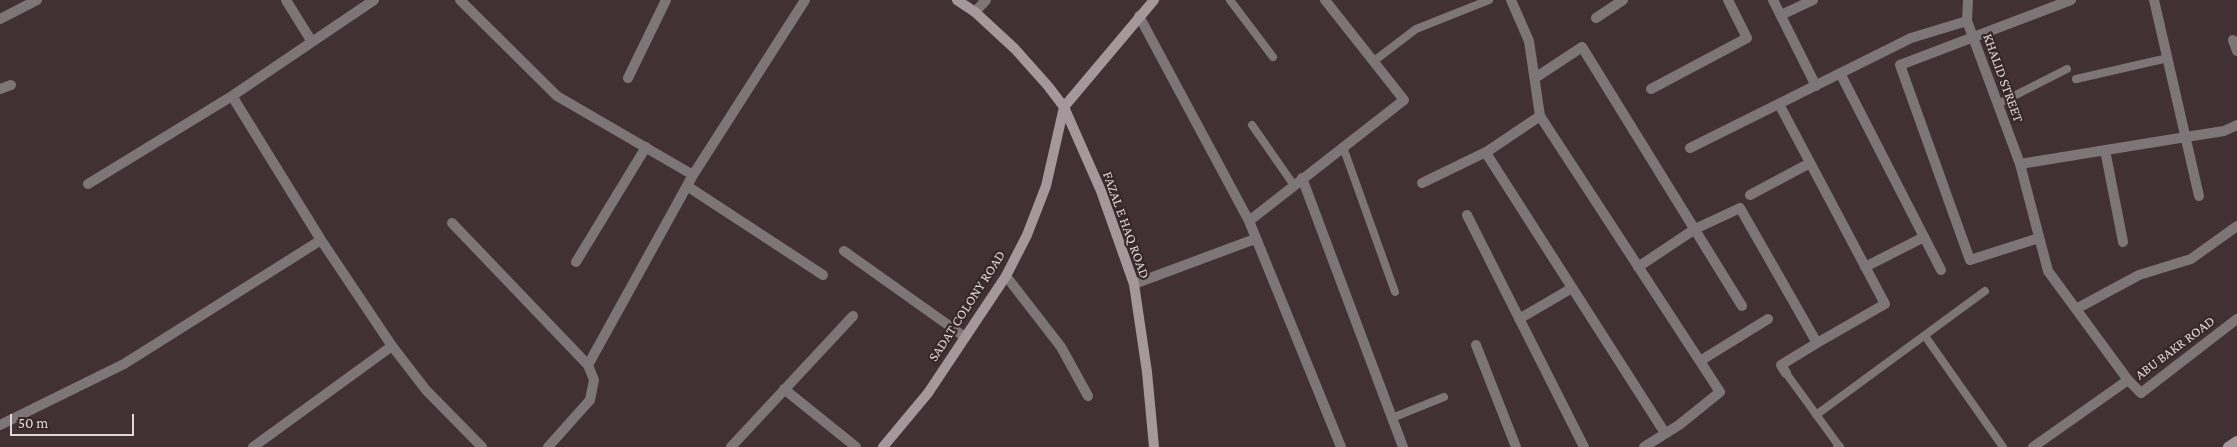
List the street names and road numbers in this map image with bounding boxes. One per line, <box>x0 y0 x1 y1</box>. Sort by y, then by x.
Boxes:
street label: KHALID STREET <box>1979 31 2027 125</box>
street label: FAZAL E HAQ ROAD <box>1099 169 1153 281</box>
street label: SADAT COLONY ROAD <box>925 247 1009 365</box>
street label: ABU BAKR ROAD <box>2132 313 2218 383</box>

